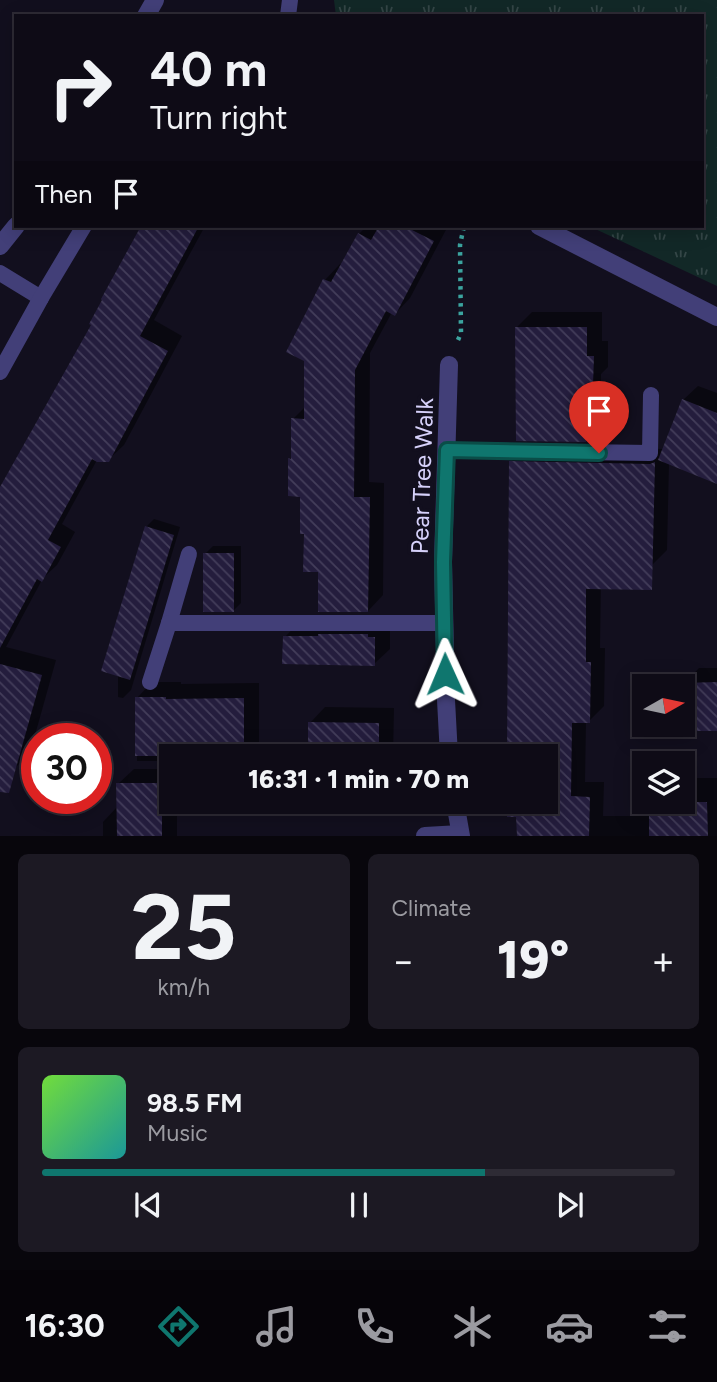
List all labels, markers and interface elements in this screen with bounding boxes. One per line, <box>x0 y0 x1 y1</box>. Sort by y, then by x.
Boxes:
text: 40 m <box>150 39 267 98</box>
icon: right <box>35 42 126 133</box>
text: Turn right <box>150 99 288 137</box>
icon: arrive <box>107 175 145 213</box>
text: Then <box>35 178 93 210</box>
pin <box>569 381 629 453</box>
icon: arrive <box>580 392 618 430</box>
street label: Pear Tree Walk <box>405 397 439 555</box>
position arrow <box>408 637 482 711</box>
north arrow <box>632 674 695 737</box>
map controls <box>632 674 695 814</box>
speed limit sign: 30 <box>21 723 112 814</box>
button: layers <box>632 751 695 814</box>
text: 16:31 · 1 min · 70 m <box>248 763 469 795</box>
text: 25 <box>131 873 237 982</box>
text: Climate <box>392 894 471 922</box>
text: 19° <box>497 929 570 991</box>
text: − <box>392 938 415 984</box>
text: + <box>651 938 675 984</box>
text: km/h <box>157 973 210 1001</box>
text: 98.5 FM <box>147 1087 242 1119</box>
text: Music <box>147 1119 208 1147</box>
icon: previous <box>129 1186 167 1224</box>
icon: pause <box>340 1186 378 1224</box>
icon: next <box>551 1186 589 1224</box>
icon: directions <box>154 1302 203 1351</box>
icon: music <box>252 1302 301 1351</box>
icon: phone <box>350 1302 399 1351</box>
icon: climate <box>448 1302 497 1351</box>
icon: car <box>545 1302 594 1351</box>
icon: filters <box>643 1302 692 1351</box>
text: 16:30 <box>24 1307 105 1345</box>

